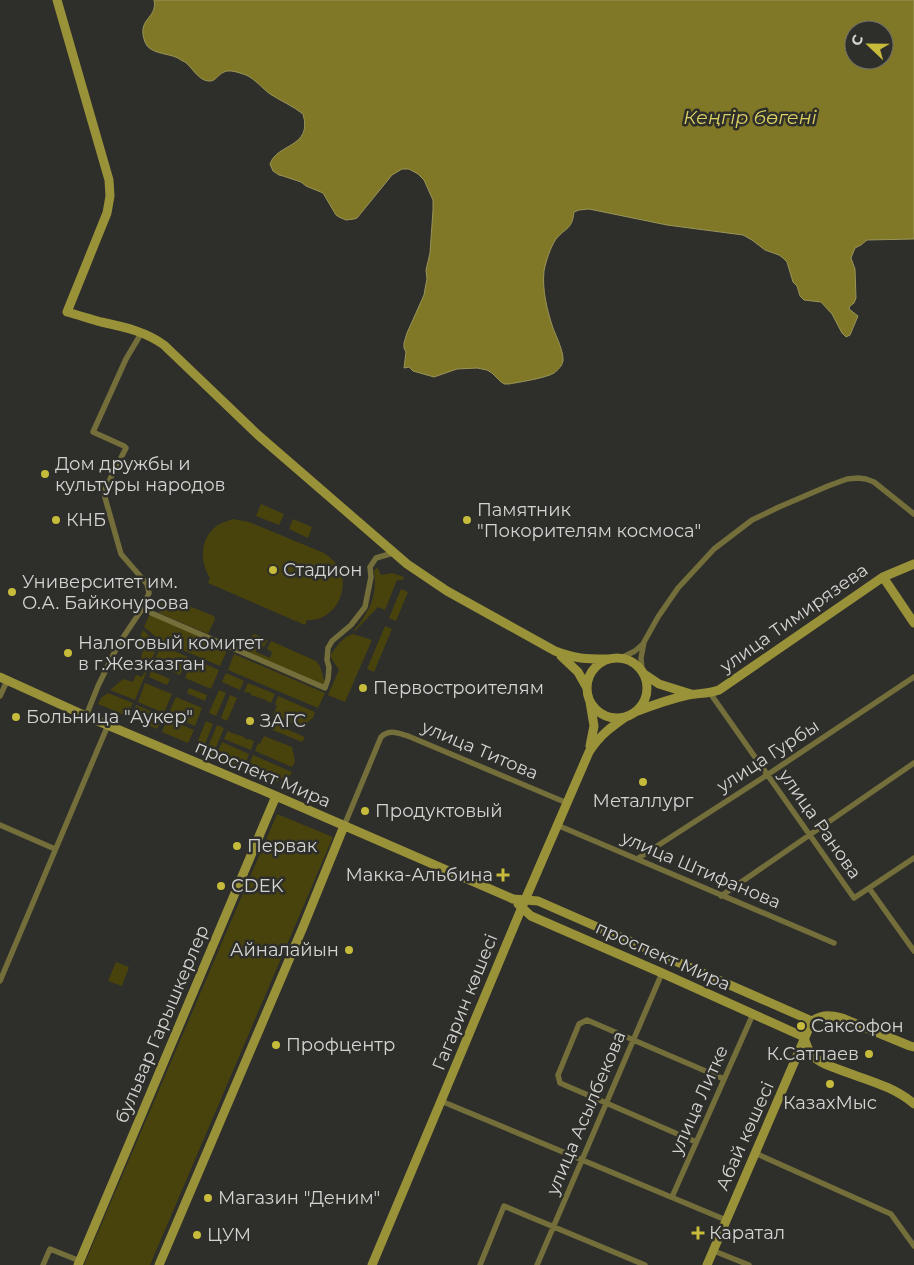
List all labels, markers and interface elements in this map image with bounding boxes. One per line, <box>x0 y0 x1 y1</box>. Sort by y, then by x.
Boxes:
north arrow <box>844 20 894 70</box>
text: С <box>847 32 867 48</box>
water label: Кеңгір бөгені <box>683 106 817 129</box>
place label: Дом дружбы и культуры народов <box>55 453 226 496</box>
marker: Дом дружбы и культуры народов <box>39 468 51 480</box>
place label: Памятник "Покорителям космоса" <box>477 499 701 542</box>
place label: КНБ <box>66 509 106 531</box>
marker: КНБ <box>50 514 62 526</box>
marker: Памятник "Покорителям космоса" <box>461 514 473 526</box>
place label: Стадион <box>283 559 362 581</box>
street label: улица Тимирязева <box>715 559 872 678</box>
marker: Стадион <box>267 564 279 576</box>
place label: Университет им. О.А. Байконурова <box>22 571 189 614</box>
marker: Университет им. О.А. Байконурова <box>6 586 18 598</box>
place label: Налоговый комитет в г.Жезказган <box>78 632 264 675</box>
marker: Налоговый комитет в г.Жезказган <box>62 647 74 659</box>
place label: Первостроителям <box>373 677 544 699</box>
marker: Первостроителям <box>357 682 369 694</box>
place label: Больница "Аукер" <box>26 706 193 728</box>
place label: ЗАГС <box>260 710 306 732</box>
marker: Больница "Аукер" <box>10 711 22 723</box>
marker: ЗАГС <box>244 715 256 727</box>
street label: улица Титова <box>417 715 542 784</box>
street label: улица Гурбы <box>712 715 823 798</box>
street label: проспект Мира <box>192 735 334 813</box>
street label: улица Ранова <box>773 764 866 883</box>
marker: Металлург <box>637 776 649 788</box>
place label: Металлург <box>593 790 694 812</box>
place label: Продуктовый <box>375 800 503 822</box>
marker: Продуктовый <box>359 805 371 817</box>
street label: улица Штифанова <box>617 826 784 914</box>
place label: Первак <box>247 835 318 857</box>
marker: Первак <box>231 840 243 852</box>
place label: Макка-Альбина <box>346 864 493 886</box>
marker: Макка-Альбина <box>497 869 509 881</box>
place label: CDEK <box>231 875 284 897</box>
marker: CDEK <box>215 880 227 892</box>
street label: проспект Мира <box>592 916 734 996</box>
street label: бульвар Гарышкерлер <box>110 922 214 1126</box>
street label: Гагарин көшесі <box>428 930 502 1074</box>
place label: Айналайын <box>230 939 339 961</box>
marker: Айналайын <box>343 944 355 956</box>
place label: Саксофон <box>811 1015 904 1037</box>
marker: Саксофон <box>795 1020 807 1032</box>
street label: улица Асылбекова <box>541 1028 630 1199</box>
place label: Профцентр <box>286 1034 395 1056</box>
marker: Профцентр <box>270 1039 282 1051</box>
street label: улица Литке <box>665 1042 733 1159</box>
place label: К.Сатпаев <box>766 1043 859 1065</box>
marker: К.Сатпаев <box>863 1048 875 1060</box>
street label: Абай көшесі <box>711 1078 779 1194</box>
marker: КазахМыс <box>824 1078 836 1090</box>
place label: КазахМыс <box>783 1092 877 1114</box>
place label: Магазин "Деним" <box>218 1187 380 1209</box>
marker: Магазин "Деним" <box>202 1192 214 1204</box>
place label: Каратал <box>709 1222 785 1244</box>
place label: ЦУМ <box>207 1224 251 1246</box>
marker: Каратал <box>691 1226 705 1240</box>
marker: ЦУМ <box>191 1229 203 1241</box>

